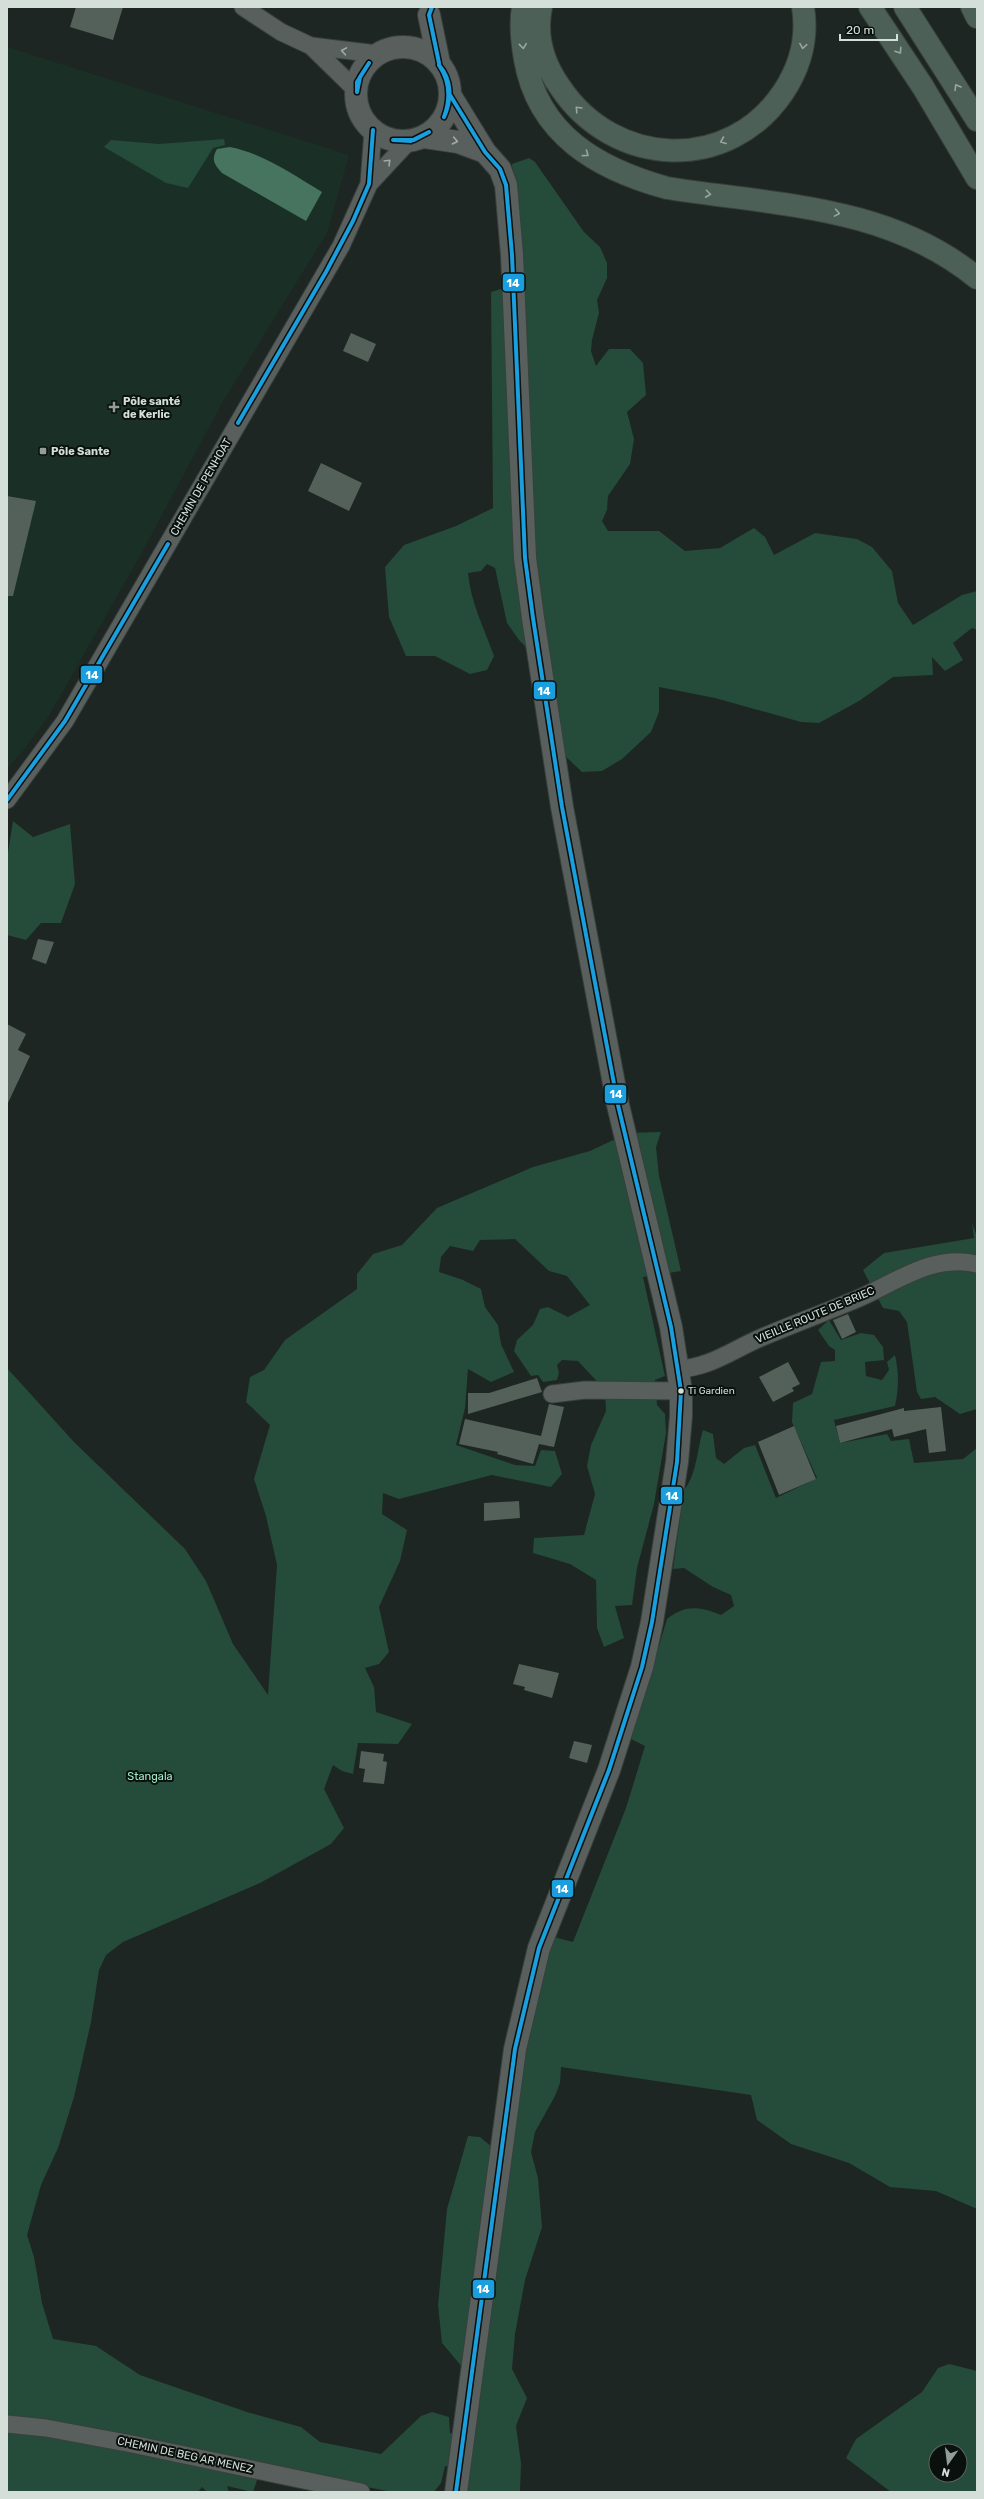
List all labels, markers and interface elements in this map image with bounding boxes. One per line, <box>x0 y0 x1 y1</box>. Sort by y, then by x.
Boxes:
scale bar <box>840 16 897 42</box>
text: 20 m <box>846 23 874 37</box>
one-way arrow <box>519 43 528 49</box>
one-way arrow <box>799 43 808 49</box>
one-way arrow <box>341 47 347 56</box>
one-way arrow <box>895 47 902 54</box>
one-way arrow <box>954 84 961 91</box>
one-way arrow <box>575 106 583 114</box>
one-way arrow <box>719 136 727 144</box>
one-way arrow <box>452 137 458 145</box>
one-way arrow <box>582 149 589 156</box>
one-way arrow <box>383 159 391 167</box>
one-way arrow <box>705 190 711 199</box>
one-way arrow <box>834 209 840 217</box>
line badge: 14 <box>502 273 525 292</box>
text: 14 <box>507 277 520 290</box>
place label: Pôle santé de Kerlic <box>123 395 181 421</box>
marker: Pôle santé de Kerlic <box>108 401 120 413</box>
street label: CHEMIN DE PENHOAT <box>168 435 235 538</box>
place label: Pôle Sante <box>51 445 110 458</box>
marker: Pôle Sante <box>38 446 48 456</box>
line badge: 14 <box>80 665 103 684</box>
text: 14 <box>86 669 99 682</box>
line badge: 14 <box>533 681 556 700</box>
text: 14 <box>538 685 551 698</box>
line badge: 14 <box>604 1084 627 1104</box>
text: 14 <box>610 1088 623 1101</box>
street label: VIEILLE ROUTE DE BRIEC <box>753 1284 877 1346</box>
place label: Ti Gardien <box>688 1385 735 1397</box>
marker: Ti Gardien <box>676 1386 686 1396</box>
line badge: 14 <box>660 1486 683 1505</box>
text: 14 <box>666 1490 679 1503</box>
park label: Stangala <box>127 1770 173 1783</box>
line badge: 14 <box>551 1879 574 1898</box>
text: 14 <box>556 1883 569 1896</box>
line badge: 14 <box>472 2279 495 2299</box>
text: 14 <box>477 2283 490 2296</box>
street label: CHEMIN DE BEG AR MENEZ <box>116 2434 254 2476</box>
north arrow <box>928 2443 968 2483</box>
text: N <box>940 2465 951 2479</box>

